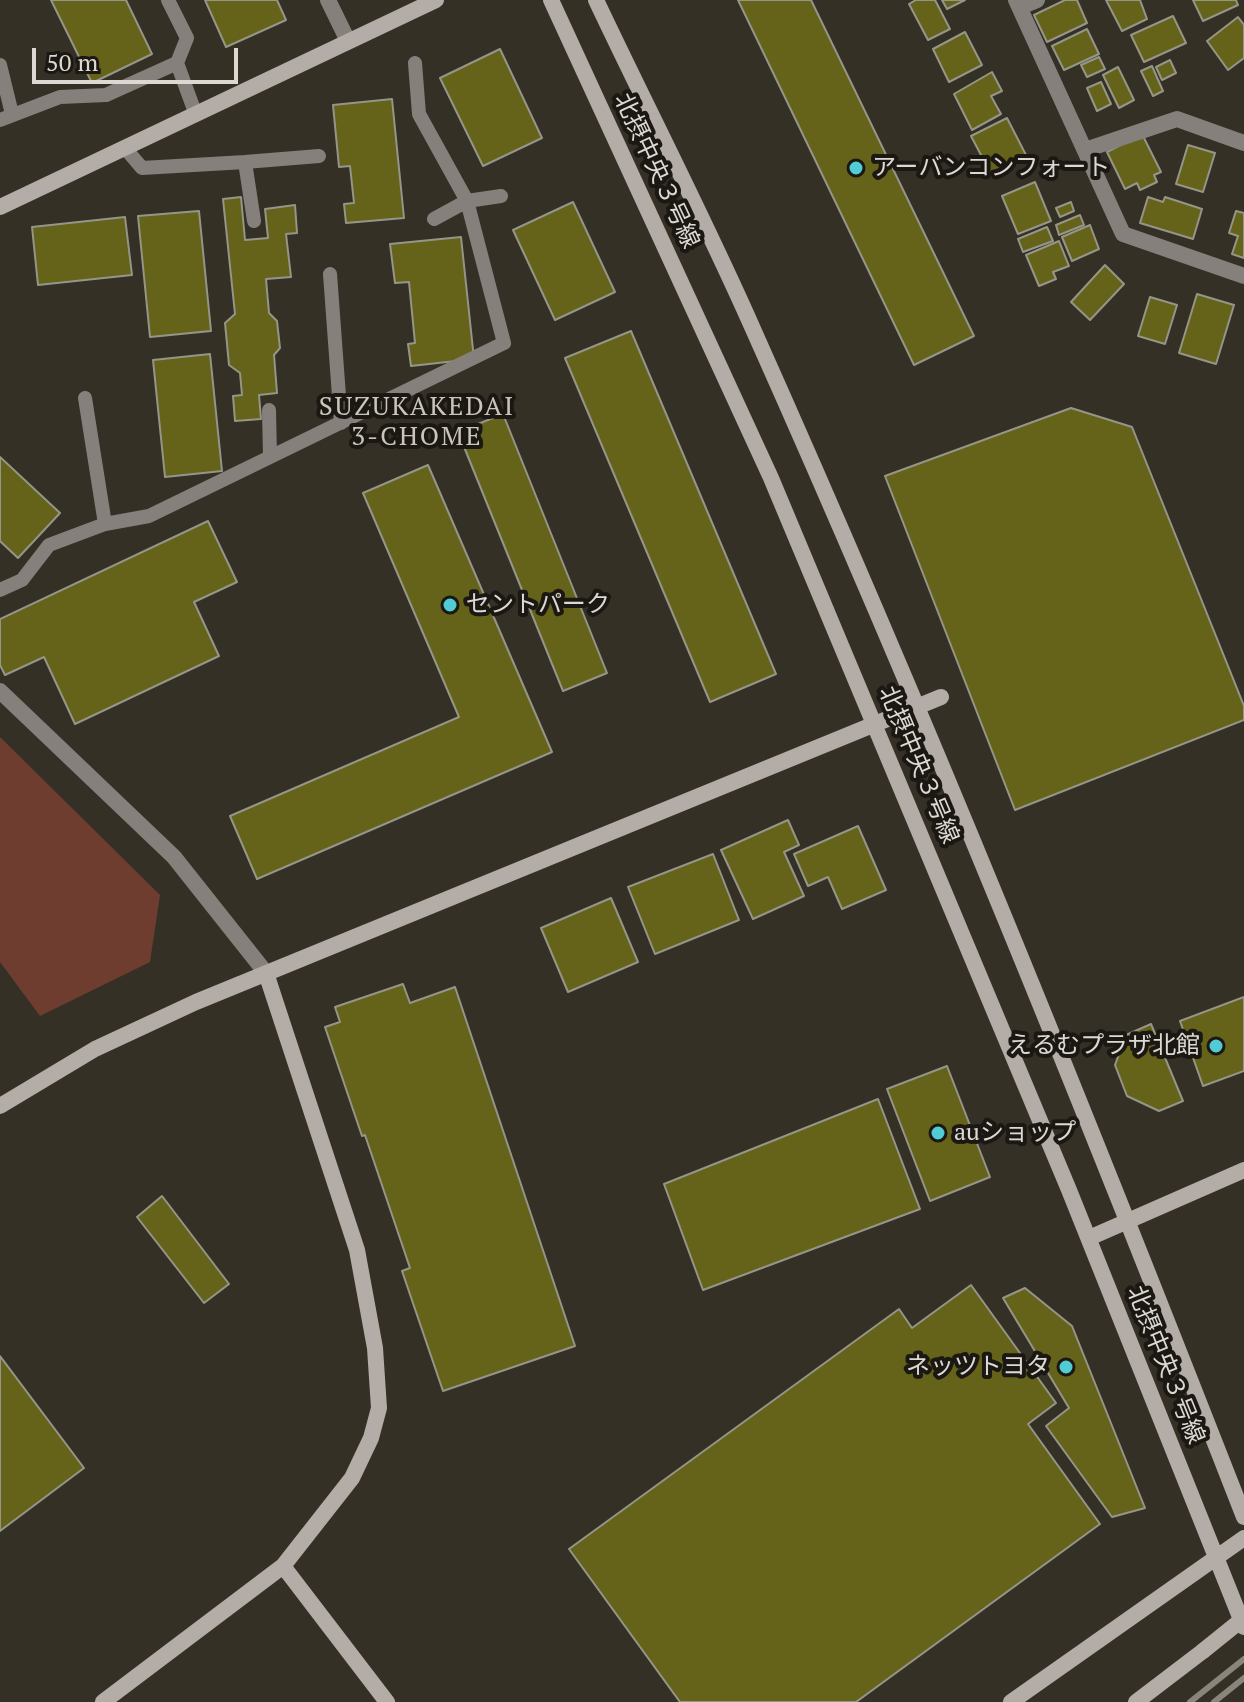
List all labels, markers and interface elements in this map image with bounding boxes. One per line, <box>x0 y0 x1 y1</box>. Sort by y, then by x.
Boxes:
scale bar <box>36 32 242 82</box>
text: 50 m <box>46 46 98 78</box>
street label: 北摂中央３号線 <box>607 89 705 253</box>
place label: アーバンコンフォート <box>872 154 1111 182</box>
marker: アーバンコンフォート <box>847 159 865 177</box>
district label: SUZUKAKEDAI 3-CHOME <box>319 392 515 454</box>
place label: セントパーク <box>466 591 610 619</box>
marker: セントパーク <box>441 596 459 614</box>
street label: 北摂中央３号線 <box>872 682 964 848</box>
place label: えるむプラザ北館 <box>1008 1032 1200 1060</box>
marker: えるむプラザ北館 <box>1207 1037 1225 1055</box>
place label: auショップ <box>954 1119 1076 1147</box>
marker: auショップ <box>929 1124 947 1142</box>
street label: 北摂中央３号線 <box>1120 1282 1210 1448</box>
place label: ネッツトヨタ <box>906 1353 1050 1381</box>
marker: ネッツトヨタ <box>1057 1358 1075 1376</box>

